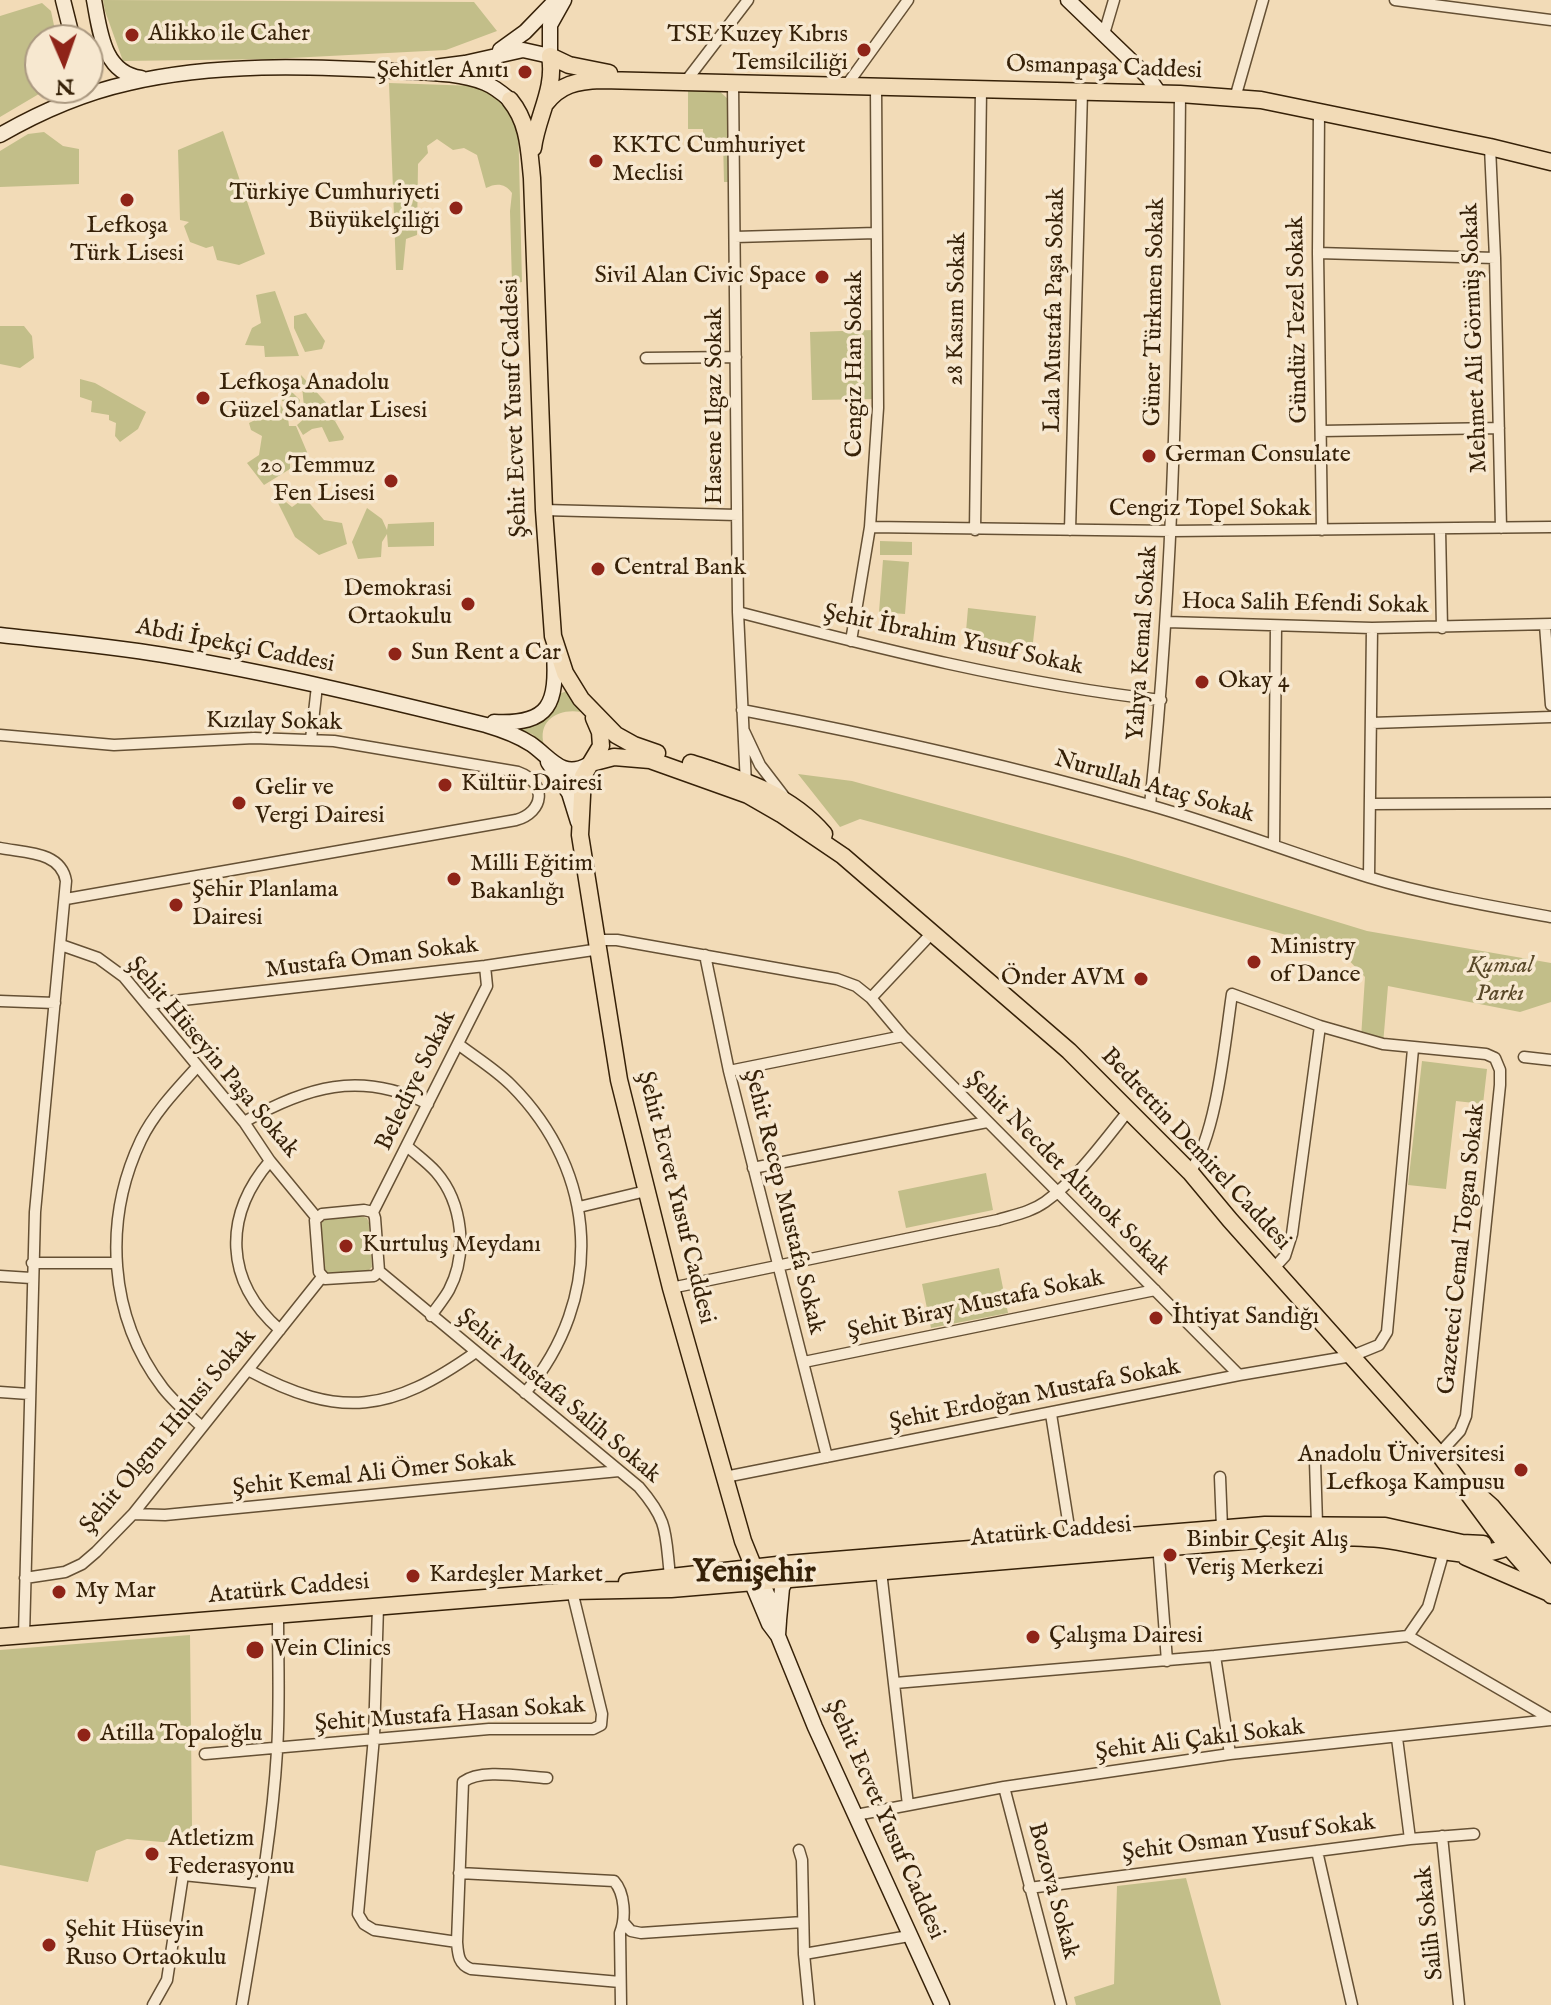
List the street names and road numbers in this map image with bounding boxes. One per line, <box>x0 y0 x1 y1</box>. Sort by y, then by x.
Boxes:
street label: Osmanpaşa Caddesi <box>1005 51 1203 87</box>
street label: Lala Mustafa Paşa Sokak <box>1039 187 1073 433</box>
street label: Güner Türkmen Sokak <box>1140 197 1172 427</box>
street label: Mehmet Ali Görmüş Sokak <box>1457 203 1495 473</box>
street label: Gündüz Tezel Sokak <box>1283 216 1315 424</box>
street label: 28 Kasım Sokak <box>942 232 974 386</box>
street label: Cengiz Han Sokak <box>842 271 870 457</box>
street label: Şehit Ecvet Yusuf Caddesi <box>497 278 535 538</box>
street label: Hasene Ilgaz Sokak <box>702 307 730 505</box>
street label: Cengiz Topel Sokak <box>1109 496 1311 524</box>
street label: Yahya Kemal Sokak <box>1123 544 1165 742</box>
street label: Hoca Salih Efendi Sokak <box>1181 588 1429 622</box>
street label: Şehit İbrahim Yusuf Sokak <box>820 599 1086 683</box>
street label: Abdi İpekçi Caddesi <box>133 614 337 680</box>
street label: Kızılay Sokak <box>206 707 342 739</box>
street label: Nurullah Ataç Sokak <box>1051 746 1257 830</box>
street label: Mustafa Oman Sokak <box>264 932 480 986</box>
street label: Şehit Hüseyin Paşa Sokak <box>119 952 305 1164</box>
street label: Belediye Sokak <box>371 1006 463 1156</box>
street label: Bedrettin Demirel Caddesi <box>1094 1043 1296 1257</box>
street label: Şehit Necdet Altınok Sokak <box>959 1066 1175 1282</box>
street label: Şehit Recep Mustafa Sokak <box>736 1067 830 1337</box>
street label: Şehit Ecvet Yusuf Caddesi <box>630 1069 720 1327</box>
street label: Gazeteci Cemal Togan Sokak <box>1433 1102 1493 1396</box>
street label: Şehit Biray Mustafa Sokak <box>845 1265 1107 1347</box>
street label: Şehit Mustafa Salih Sokak <box>450 1303 666 1491</box>
street label: Şehit Olgun Hulusi Sokak <box>75 1324 263 1540</box>
street label: Şehit Erdoğan Mustafa Sokak <box>887 1354 1183 1438</box>
street label: Şehit Kemal Ali Ömer Sokak <box>231 1446 517 1504</box>
street label: Atatürk Caddesi <box>969 1512 1133 1554</box>
street label: Atatürk Caddesi <box>207 1569 371 1611</box>
street label: Şehit Mustafa Hasan Sokak <box>314 1692 586 1740</box>
street label: Şehit Ecvet Yusuf Caddesi <box>818 1696 950 1944</box>
street label: Şehit Ali Çakıl Sokak <box>1094 1714 1306 1768</box>
street label: Şehit Osman Yusuf Sokak <box>1121 1809 1377 1869</box>
street label: Bozova Sokak <box>1020 1820 1084 1962</box>
street label: Salih Sokak <box>1411 1864 1451 1982</box>

